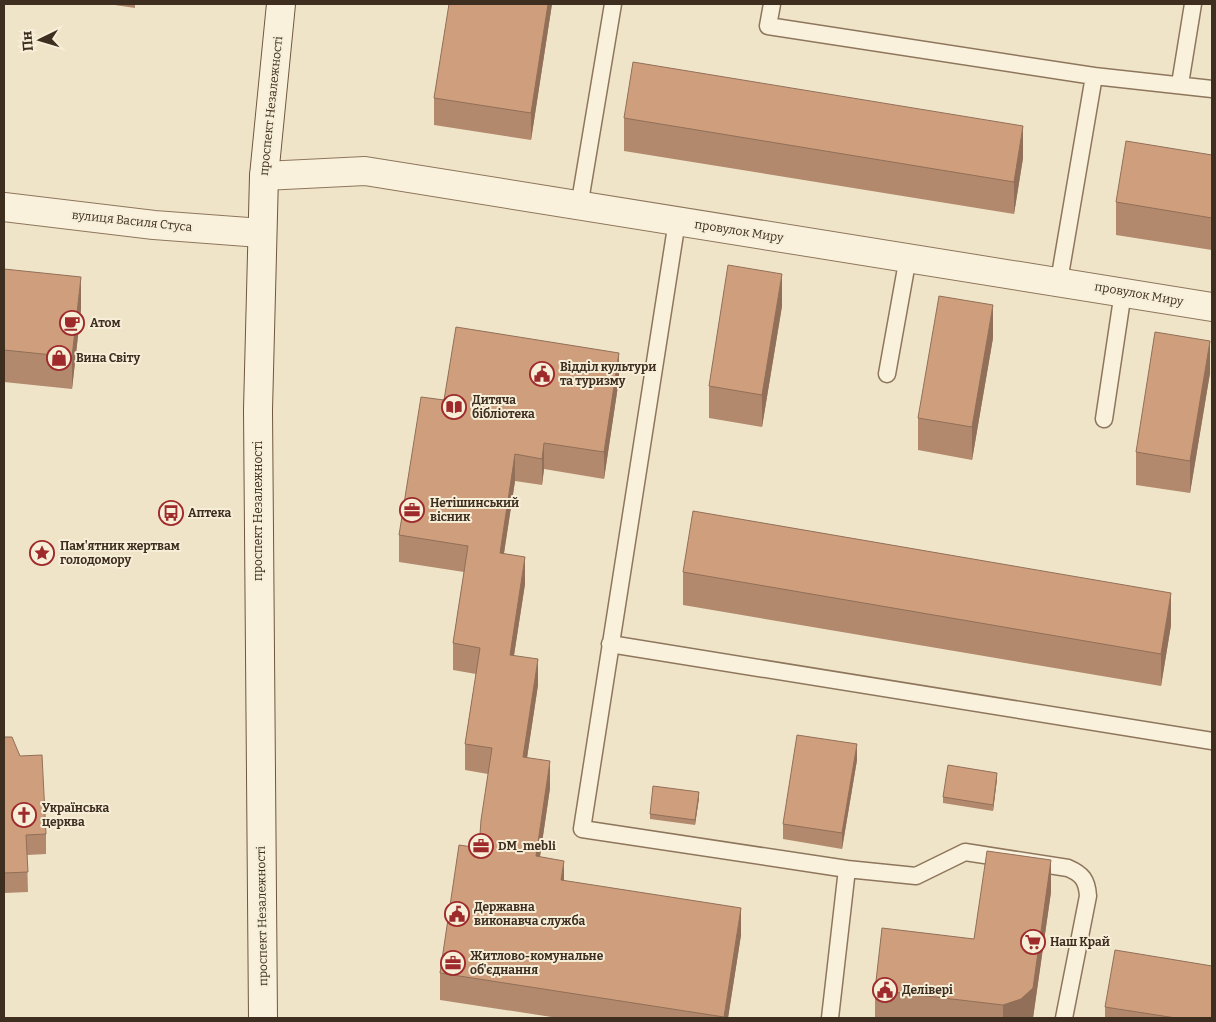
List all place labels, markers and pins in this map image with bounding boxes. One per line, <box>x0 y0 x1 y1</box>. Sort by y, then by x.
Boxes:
cafe icon: Атом <box>59 310 85 336</box>
place label: Атом <box>90 316 120 330</box>
shop icon: Вина Світу <box>46 345 72 371</box>
place label: Вина Світу <box>76 351 140 365</box>
place label: Відділ культури та туризму <box>560 360 656 388</box>
public building icon: Відділ культури та туризму <box>529 361 555 387</box>
place label: Дитяча бібліотека <box>472 393 535 421</box>
library icon: Дитяча бібліотека <box>441 394 467 420</box>
place label: Нетішинський вісник <box>430 496 519 524</box>
office icon: Нетішинський вісник <box>399 497 425 523</box>
bus stop icon: Аптека <box>158 500 184 526</box>
place label: Аптека <box>188 506 231 520</box>
place label: Пам'ятник жертвам голодомору <box>60 539 180 567</box>
place icon: Пам'ятник жертвам голодомору <box>29 540 55 566</box>
place label: Українська церква <box>42 801 109 829</box>
church icon: Українська церква <box>11 802 37 828</box>
office icon: DM_mebli <box>468 833 494 859</box>
place label: DM_mebli <box>498 839 556 853</box>
place label: Державна виконавча служба <box>474 900 586 928</box>
public building icon: Державна виконавча служба <box>444 901 470 927</box>
supermarket icon: Наш Край <box>1020 929 1046 955</box>
place label: Наш Край <box>1050 935 1110 949</box>
place label: Житлово-комунальне об'єднання <box>470 949 604 977</box>
office icon: Житлово-комунальне об'єднання <box>440 950 466 976</box>
public building icon: Делівері <box>872 977 898 1003</box>
place label: Делівері <box>902 983 953 997</box>

